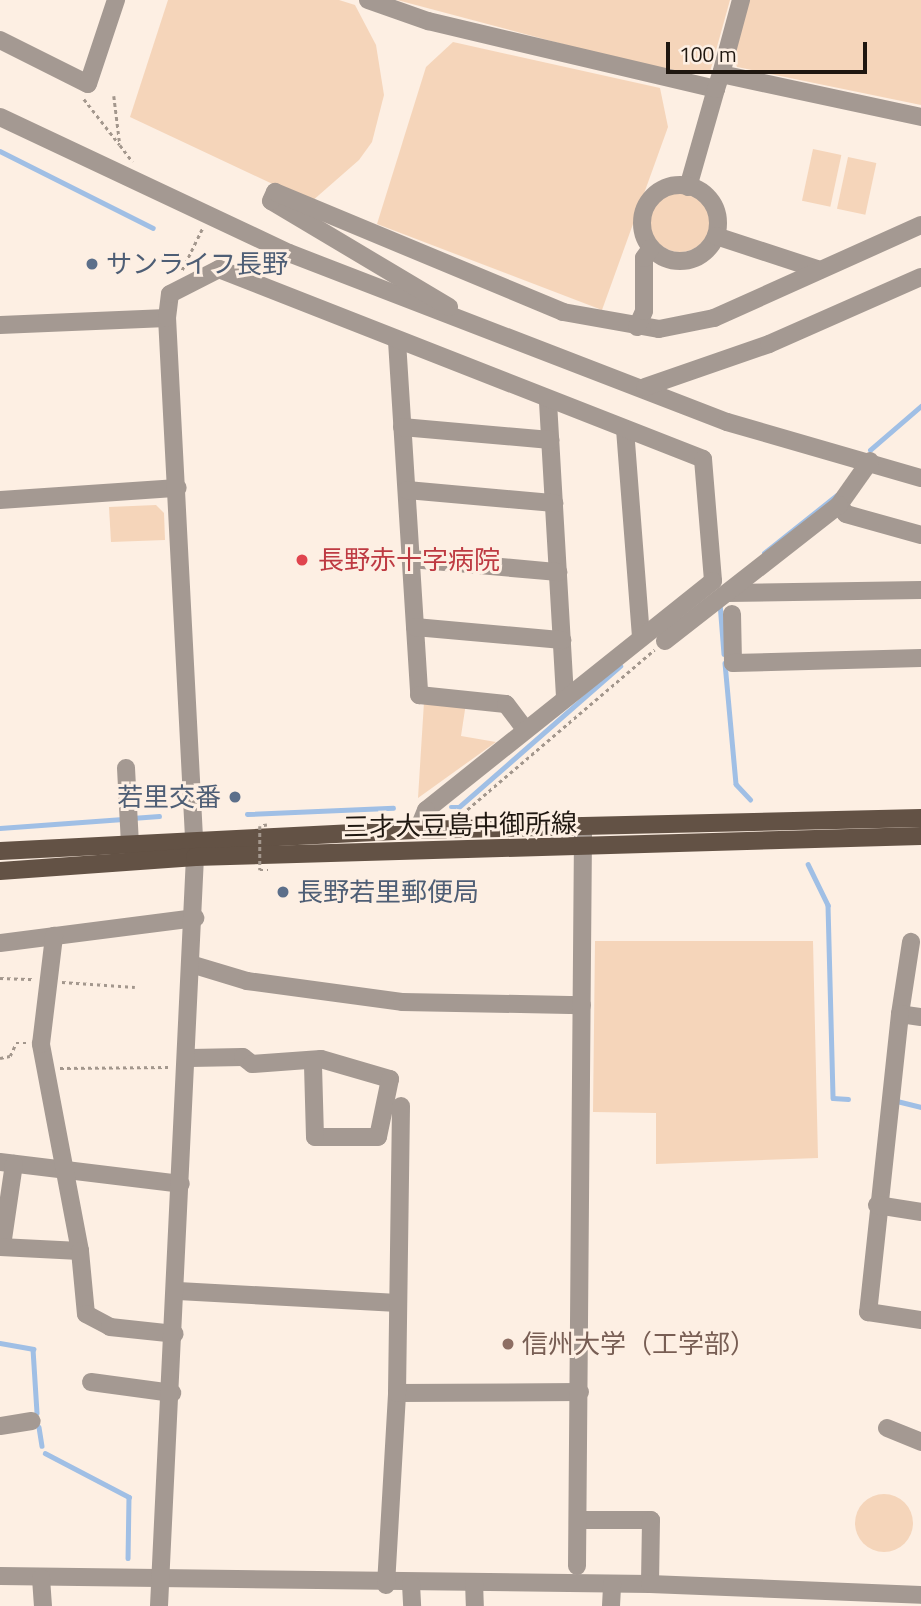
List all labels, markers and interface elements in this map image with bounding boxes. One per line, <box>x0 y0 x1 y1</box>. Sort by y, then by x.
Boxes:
scale bar <box>669 28 870 72</box>
text: 100 m <box>679 38 736 70</box>
place label: サンライフ長野 <box>106 248 288 280</box>
marker: サンライフ長野 <box>84 256 100 272</box>
place label: 長野赤十字病院 <box>318 544 500 576</box>
marker: 長野赤十字病院 <box>292 550 312 570</box>
place label: 若里交番 <box>117 781 221 813</box>
marker: 若里交番 <box>227 789 243 805</box>
street label: 三才大豆島中御所線 <box>343 807 577 843</box>
place label: 長野若里郵便局 <box>297 876 479 908</box>
marker: 長野若里郵便局 <box>275 884 291 900</box>
place label: 信州大学（工学部） <box>522 1328 756 1360</box>
marker: 信州大学（工学部） <box>500 1336 516 1352</box>

